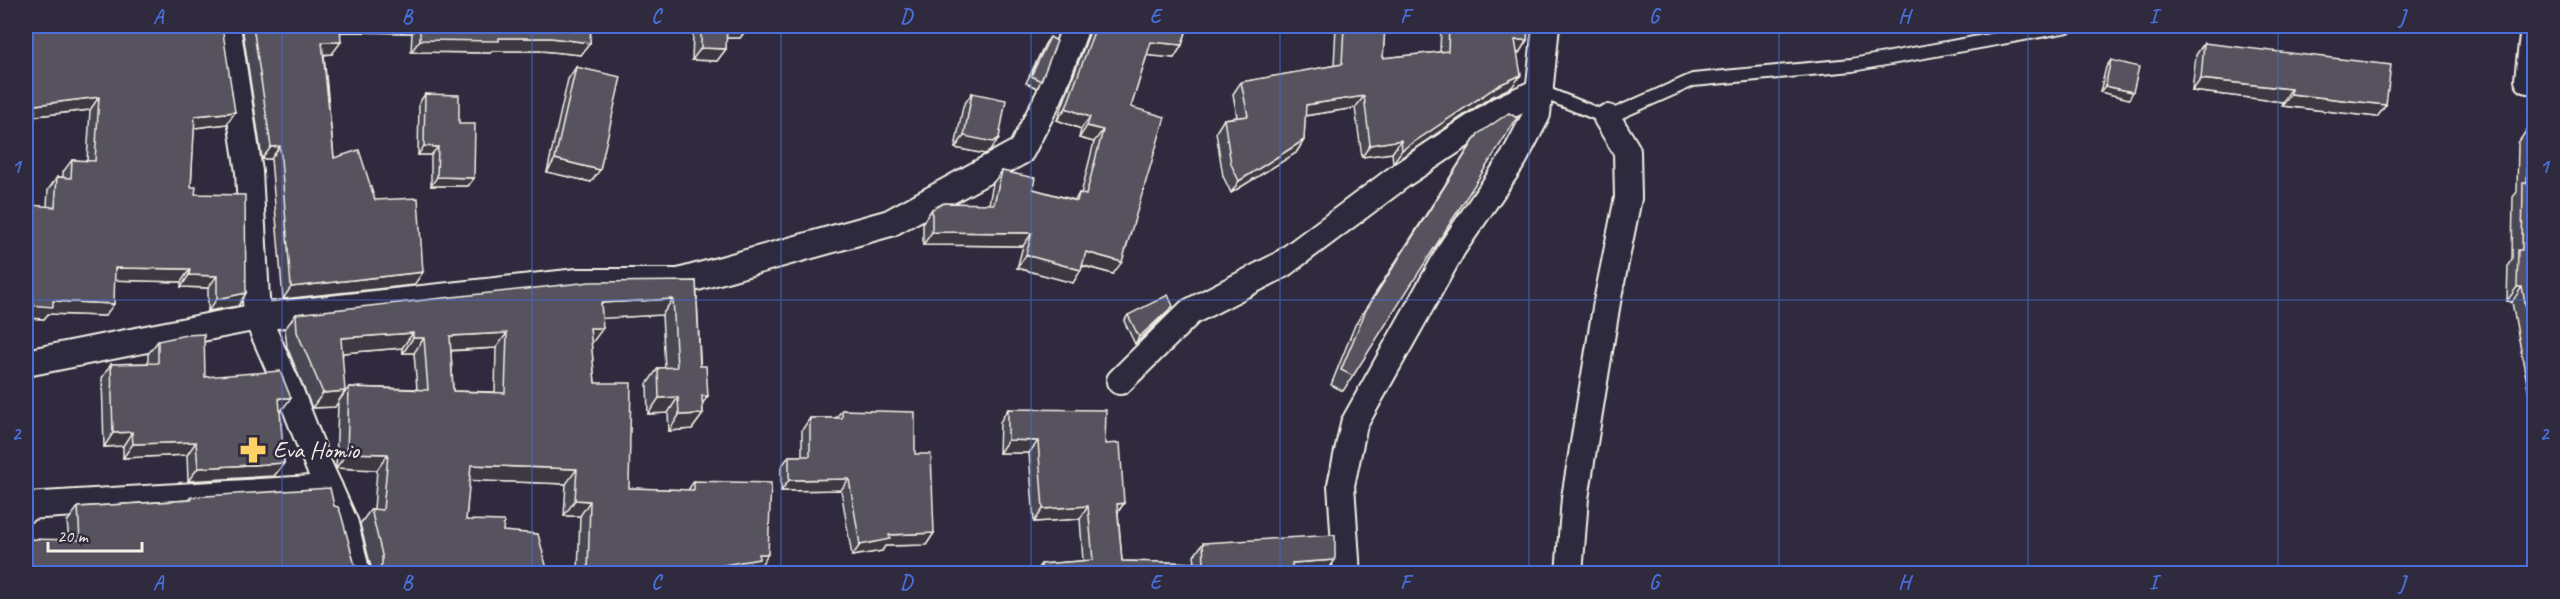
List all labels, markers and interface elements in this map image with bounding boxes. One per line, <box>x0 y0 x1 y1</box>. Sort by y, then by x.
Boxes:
text: A <box>153 4 165 29</box>
text: B <box>402 4 414 29</box>
text: C <box>651 4 663 29</box>
text: D <box>900 4 914 29</box>
text: E <box>1150 4 1164 29</box>
text: F <box>1400 4 1414 29</box>
text: G <box>1649 4 1662 29</box>
text: H <box>1898 4 1913 29</box>
text: I <box>2149 4 2162 29</box>
text: J <box>2397 4 2409 29</box>
text: 1 <box>12 154 23 179</box>
text: 1 <box>2540 154 2551 179</box>
text: 2 <box>12 421 23 446</box>
text: 2 <box>2540 421 2551 446</box>
pharmacy icon: Eva Homio <box>238 435 268 465</box>
place label: Eva Homio <box>273 435 361 465</box>
scale bar <box>48 515 142 553</box>
text: 20 m <box>57 525 90 547</box>
text: A <box>153 570 165 595</box>
text: B <box>402 570 414 595</box>
text: C <box>651 570 663 595</box>
text: D <box>900 570 914 595</box>
text: E <box>1150 570 1164 595</box>
text: F <box>1400 570 1414 595</box>
text: G <box>1649 570 1662 595</box>
text: H <box>1898 570 1913 595</box>
text: I <box>2149 570 2162 595</box>
text: J <box>2397 570 2409 595</box>

